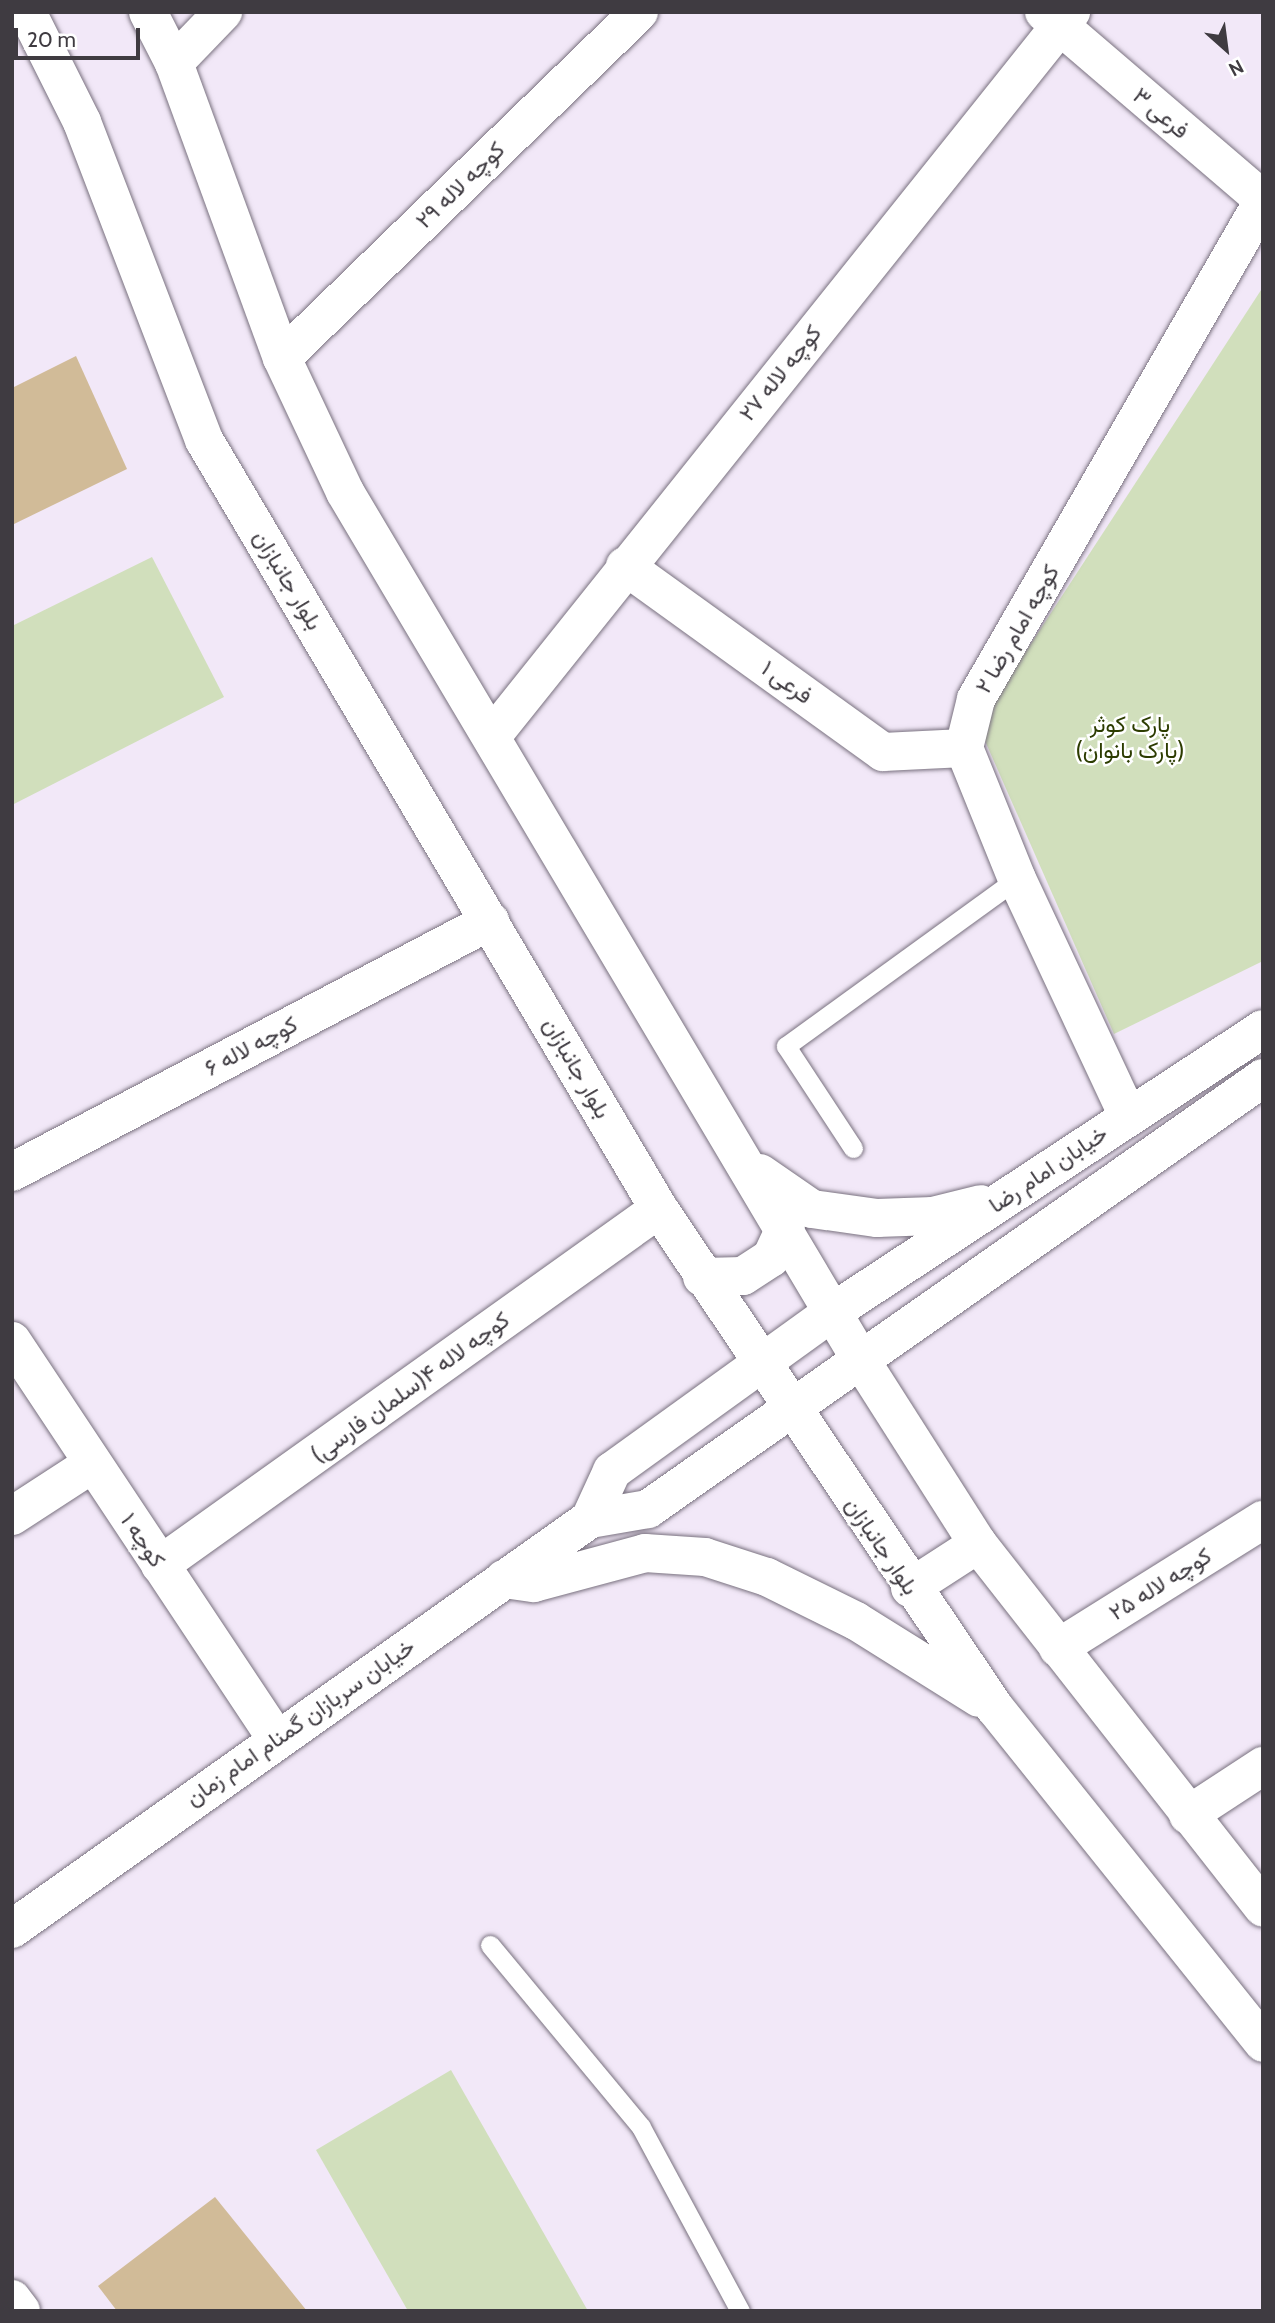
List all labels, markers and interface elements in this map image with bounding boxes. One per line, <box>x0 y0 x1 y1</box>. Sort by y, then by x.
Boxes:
scale bar <box>18 14 144 58</box>
north arrow <box>1191 14 1261 84</box>
text: 20 m <box>27 27 76 52</box>
text: N <box>1225 55 1247 81</box>
street label: فرعی ۳ <box>1127 82 1195 144</box>
street label: کوچه لاله ۲۹ <box>410 136 510 234</box>
street label: کوچه لاله ۲۷ <box>733 320 827 426</box>
street label: بلوار جانبازان <box>247 525 329 635</box>
street label: کوچه امام رضا ۲ <box>969 560 1065 698</box>
street label: فرعی ۱ <box>756 654 818 710</box>
park label: پارک کوثر (پارک بانوان) <box>1075 710 1185 764</box>
street label: کوچه لاله ۶ <box>200 1010 302 1082</box>
street label: بلوار جانبازان <box>537 1013 617 1123</box>
street label: خیابان امام رضا <box>983 1119 1113 1219</box>
street label: کوچه لاله ۴(سلمان فارسی) <box>305 1306 515 1468</box>
street label: بلوار جانبازان <box>839 1492 925 1600</box>
street label: کوچه ۱ <box>115 1508 171 1572</box>
street label: کوچه لاله ۲۵ <box>1104 1542 1216 1626</box>
street label: خیابان سربازان گمنام امام زمان <box>180 1632 420 1812</box>

